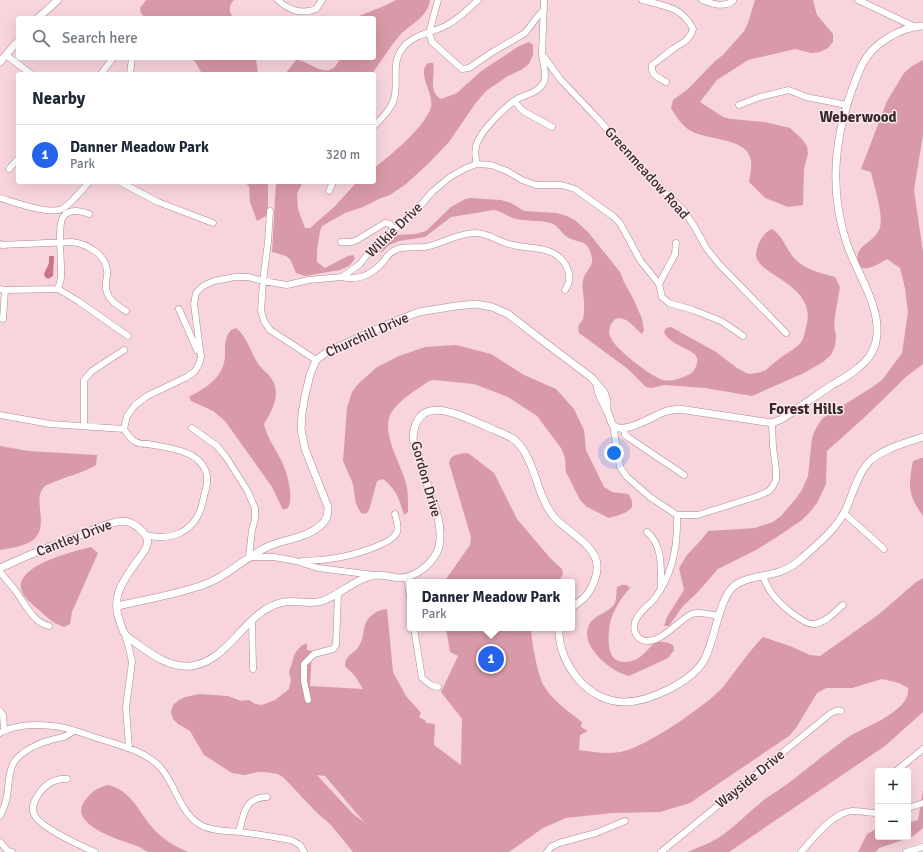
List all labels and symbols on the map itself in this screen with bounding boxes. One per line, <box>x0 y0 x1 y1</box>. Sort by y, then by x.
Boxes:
district label: Weberwood <box>819 108 897 126</box>
street label: Greenmeadow Road <box>601 123 693 223</box>
street label: Wilkie Drive <box>362 199 426 261</box>
street label: Churchill Drive <box>323 309 411 361</box>
district label: Forest Hills <box>769 400 844 418</box>
street label: Gordon Drive <box>407 439 445 519</box>
your location <box>604 443 624 463</box>
street label: Cantley Drive <box>34 516 114 560</box>
pin: 1 <box>478 644 504 674</box>
street label: Wayside Drive <box>712 746 788 812</box>

